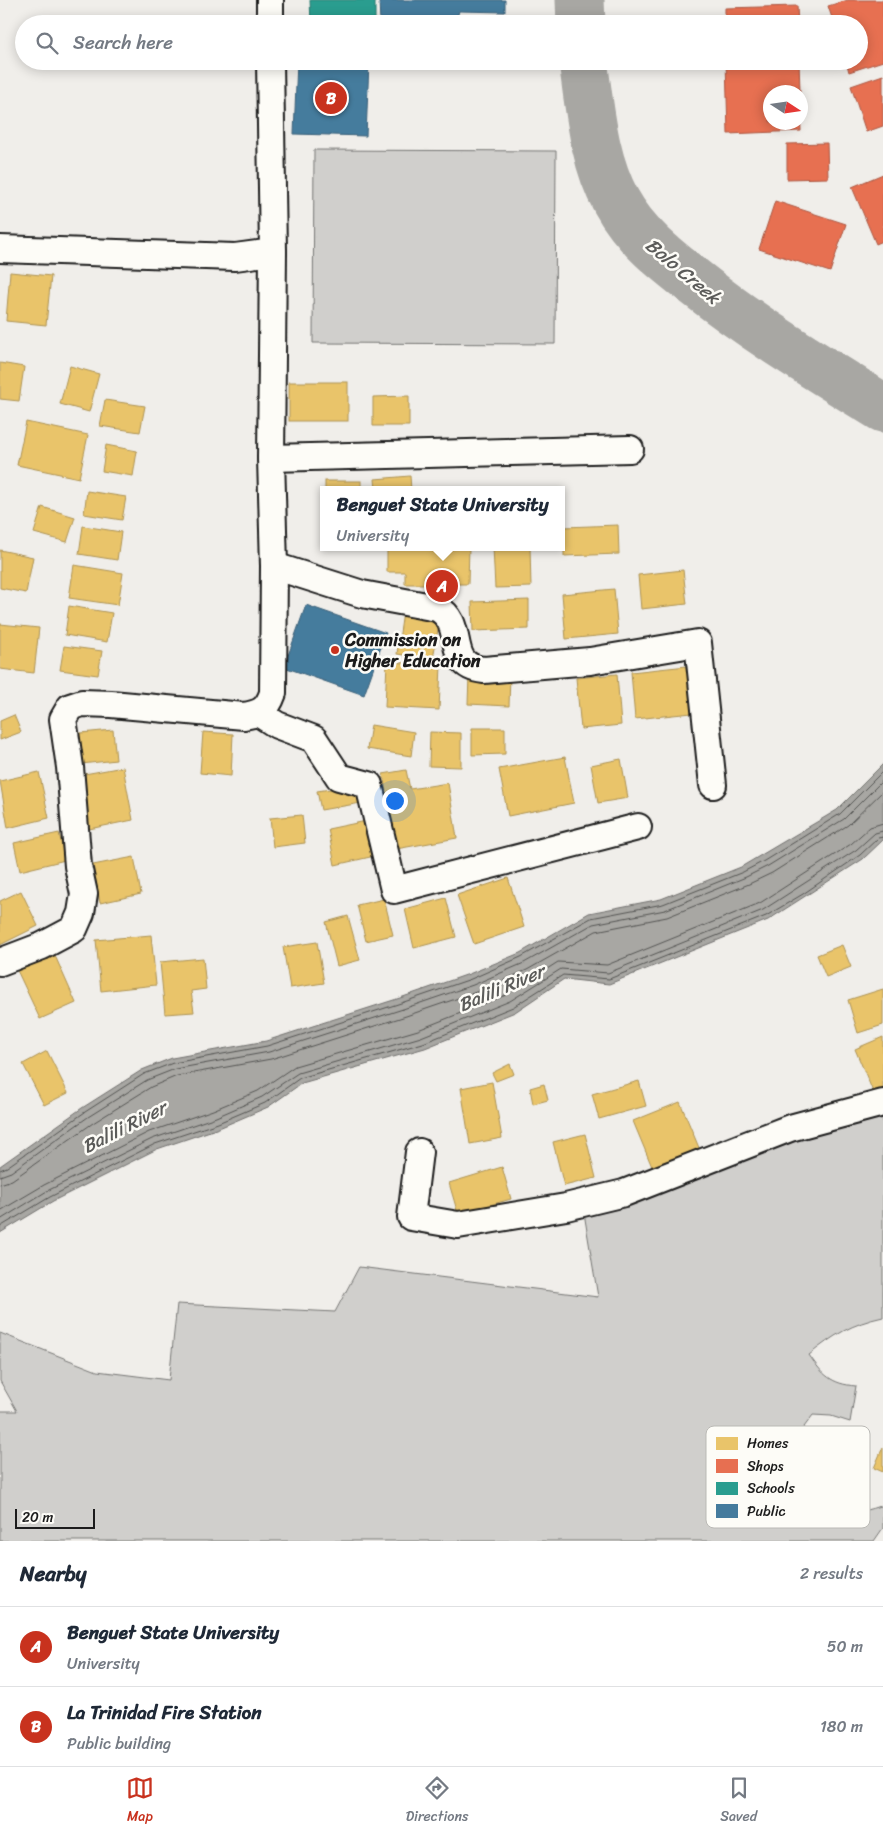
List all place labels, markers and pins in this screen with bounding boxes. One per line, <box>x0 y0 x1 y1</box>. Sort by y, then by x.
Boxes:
pin: B <box>315 79 347 117</box>
pin: A <box>426 567 458 605</box>
place label: Commission on Higher Education <box>344 624 481 677</box>
marker: Commission on Higher Education <box>329 644 341 656</box>

